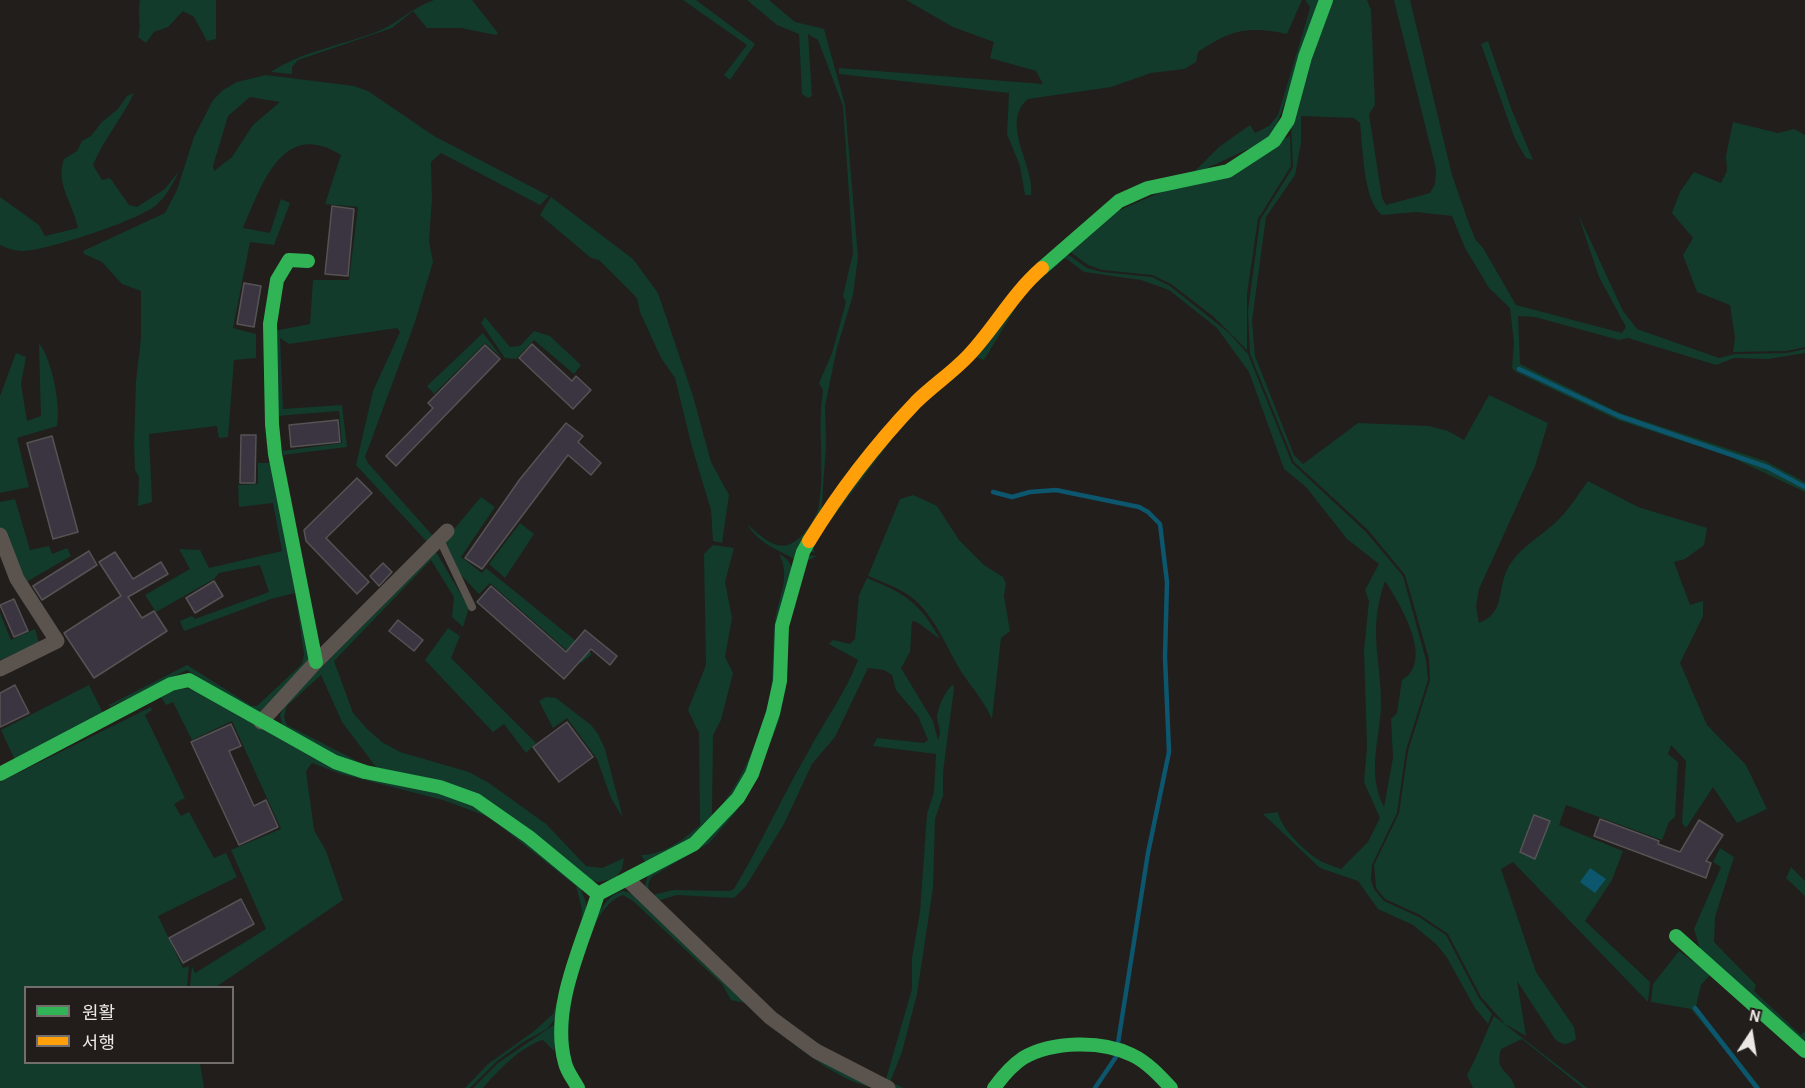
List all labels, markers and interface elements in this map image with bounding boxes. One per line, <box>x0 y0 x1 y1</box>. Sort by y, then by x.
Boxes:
legend <box>24 986 234 1064</box>
north arrow <box>1721 1004 1781 1064</box>
text: 원활 <box>82 1005 115 1023</box>
text: N <box>1748 1007 1762 1025</box>
text: 서행 <box>82 1035 115 1053</box>

